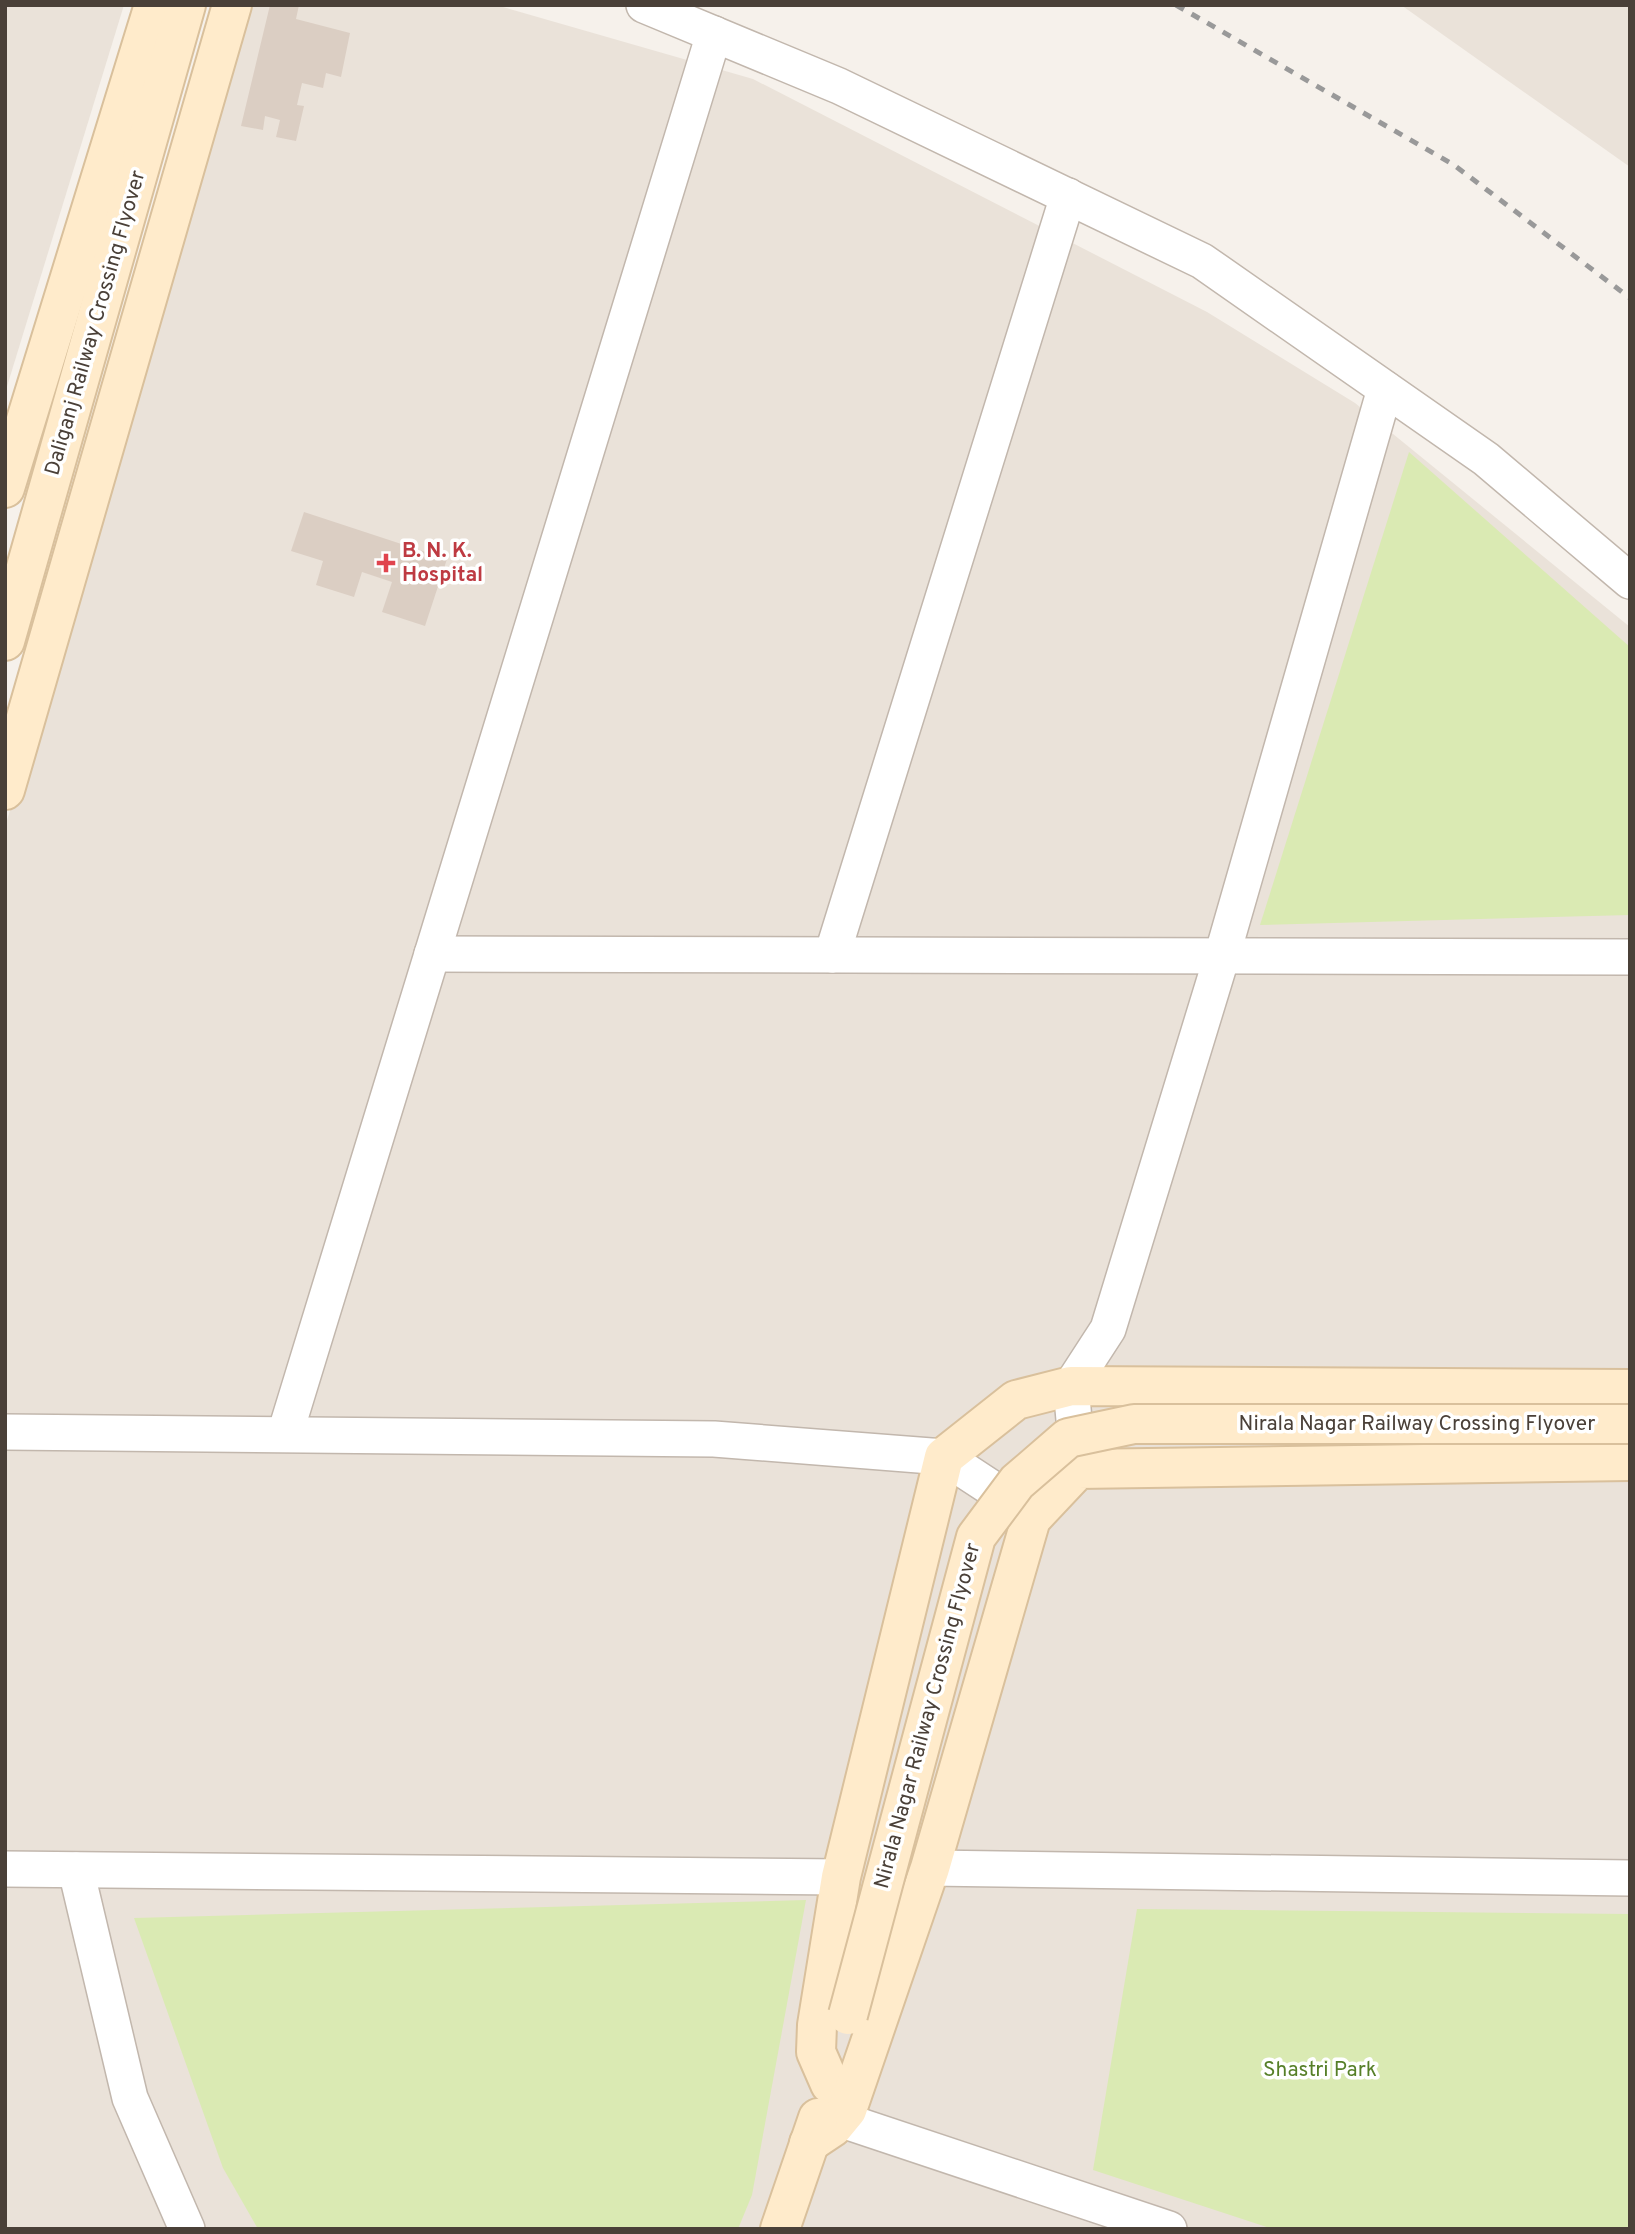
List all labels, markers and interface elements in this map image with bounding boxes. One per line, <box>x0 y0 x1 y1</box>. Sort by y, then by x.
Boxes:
street label: Daliganj Railway Crossing Flyover <box>39 167 153 479</box>
place label: B. N. K. Hospital <box>402 538 483 589</box>
marker: B. N. K. Hospital <box>376 553 396 573</box>
street label: Nirala Nagar Railway Crossing Flyover <box>1239 1411 1595 1438</box>
street label: Nirala Nagar Railway Crossing Flyover <box>869 1540 987 1892</box>
park label: Shastri Park <box>1263 2057 1377 2084</box>

